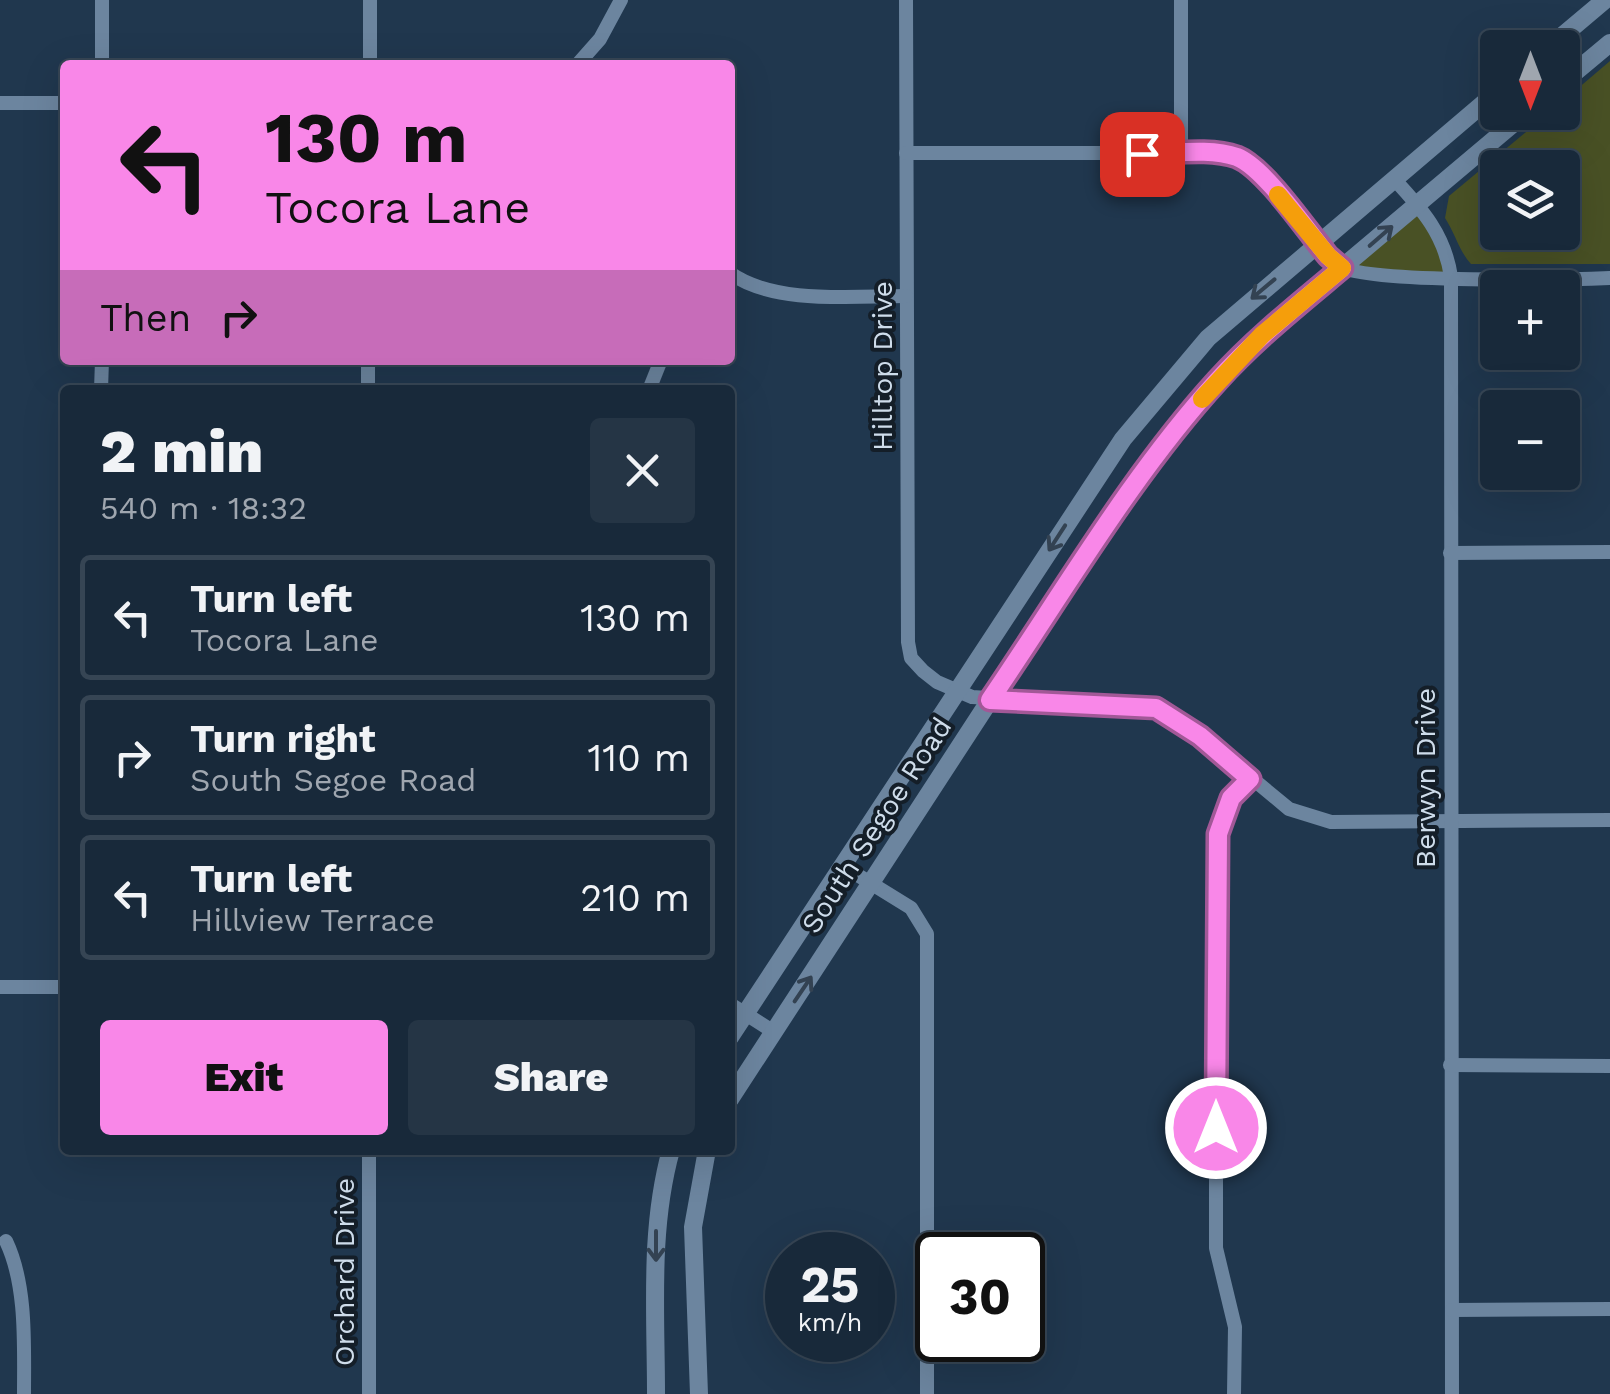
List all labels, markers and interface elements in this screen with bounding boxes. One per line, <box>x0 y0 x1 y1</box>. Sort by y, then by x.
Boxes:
north arrow <box>1480 30 1580 130</box>
map controls <box>1480 30 1580 490</box>
text: 130 m <box>265 97 468 179</box>
icon: left <box>100 100 230 230</box>
pin <box>1100 112 1185 197</box>
icon: arrive <box>1115 127 1170 182</box>
button: layers <box>1480 150 1580 250</box>
text: Tocora Lane <box>265 181 530 234</box>
one-way arrow <box>1368 225 1393 248</box>
button: + <box>1480 270 1580 370</box>
one-way arrow <box>1250 278 1276 300</box>
street label: Hilltop Drive <box>866 281 899 451</box>
icon: right <box>211 290 266 345</box>
text: Then <box>100 296 191 340</box>
button: − <box>1480 390 1580 490</box>
text: 2 min <box>100 416 264 487</box>
button: close <box>590 418 695 523</box>
text: 540 m · 18:32 <box>100 489 307 527</box>
one-way arrow <box>1047 524 1068 552</box>
text: Turn left <box>190 577 352 621</box>
icon: left <box>105 590 160 645</box>
text: 130 m <box>580 596 690 640</box>
text: Tocora Lane <box>190 621 379 659</box>
street label: Berwyn Drive <box>1409 688 1442 868</box>
street label: South Segoe Road <box>794 711 958 939</box>
text: Turn right <box>190 717 376 761</box>
icon: right <box>105 730 160 785</box>
text: 110 m <box>588 736 690 780</box>
text: South Segoe Road <box>190 761 476 799</box>
text: Turn left <box>190 857 352 901</box>
icon: left <box>105 870 160 925</box>
text: 210 m <box>580 876 690 920</box>
text: Hillview Terrace <box>190 901 435 939</box>
one-way arrow <box>792 975 813 1003</box>
button: Exit <box>100 1020 388 1135</box>
button: Share <box>408 1020 695 1135</box>
position arrow <box>1164 1076 1268 1180</box>
street label: Orchard Drive <box>328 1178 361 1366</box>
one-way arrow <box>646 1228 666 1261</box>
speed limit sign: 30 <box>915 1232 1045 1362</box>
text: 25 <box>801 1255 859 1314</box>
text: km/h <box>798 1308 862 1337</box>

